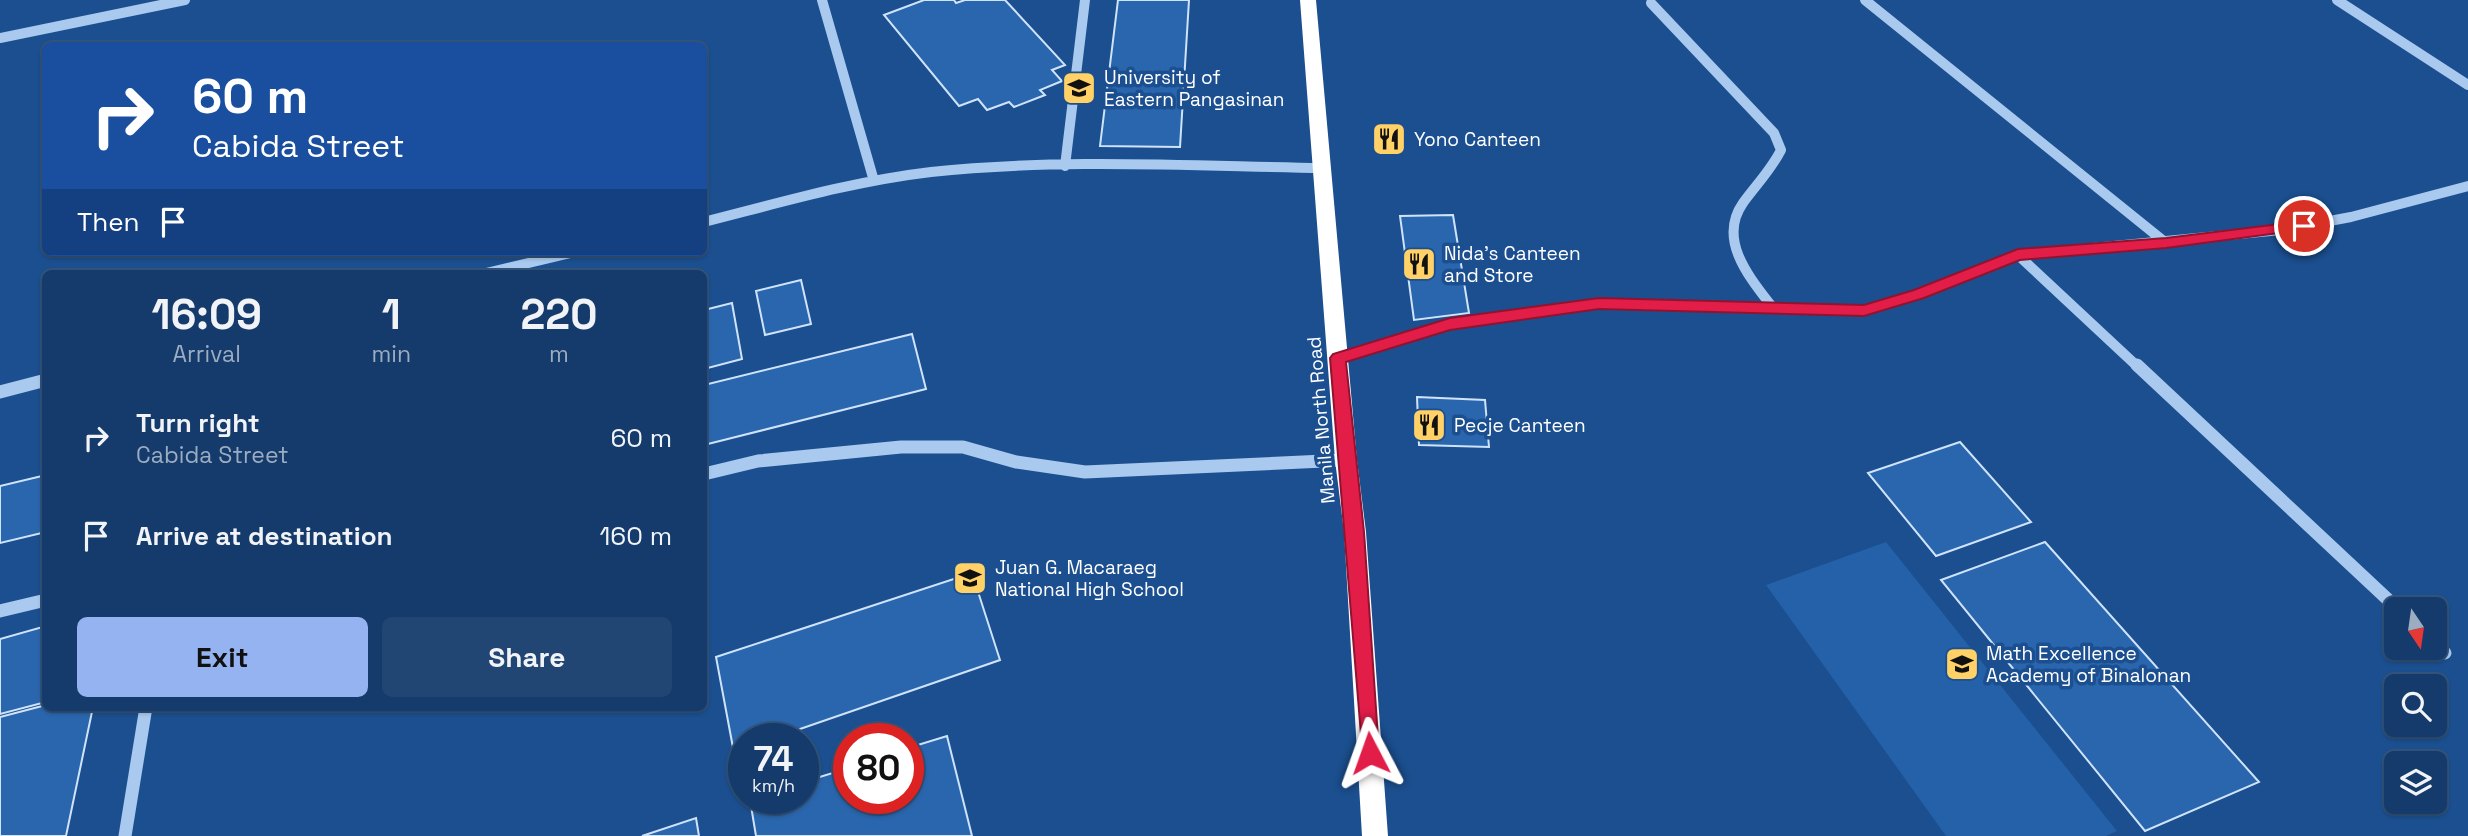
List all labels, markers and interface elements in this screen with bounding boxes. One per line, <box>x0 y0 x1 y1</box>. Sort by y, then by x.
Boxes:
text: 60 m <box>192 65 308 127</box>
place label: University of Eastern Pangasinan <box>1104 65 1284 112</box>
school or university icon: University of Eastern Pangasinan <box>1060 69 1098 107</box>
icon: right <box>77 70 168 161</box>
restaurant icon: Yono Canteen <box>1370 120 1408 158</box>
text: Cabida Street <box>192 126 404 166</box>
place label: Yono Canteen <box>1414 127 1541 152</box>
pin <box>2274 196 2334 256</box>
icon: arrive <box>154 203 192 241</box>
text: Then <box>77 205 140 239</box>
icon: arrive <box>2285 207 2323 245</box>
place label: Nida's Canteen and Store <box>1444 241 1581 288</box>
restaurant icon: Nida's Canteen and Store <box>1400 245 1438 283</box>
text: 16:09 <box>151 288 262 341</box>
text: 1 <box>382 288 401 341</box>
text: 220 <box>520 288 598 341</box>
street label: Manila North Road <box>1301 335 1341 505</box>
text: Arrival <box>173 339 241 369</box>
text: min <box>371 339 411 369</box>
text: m <box>549 339 569 369</box>
text: Turn right <box>136 406 260 440</box>
restaurant icon: Pecje Canteen <box>1410 406 1448 444</box>
place label: Pecje Canteen <box>1454 413 1586 438</box>
icon: right <box>77 419 115 457</box>
text: 60 m <box>610 421 672 455</box>
text: Cabida Street <box>136 440 289 470</box>
icon: arrive <box>77 517 115 555</box>
text: Arrive at destination <box>136 519 393 553</box>
text: 160 m <box>600 519 672 553</box>
place label: Juan G. Macaraeg National High School <box>995 555 1184 602</box>
school or university icon: Juan G. Macaraeg National High School <box>951 559 989 597</box>
north arrow <box>2384 597 2446 660</box>
map controls <box>2384 597 2447 814</box>
button: Exit <box>77 617 368 697</box>
button: Share <box>382 617 672 697</box>
place label: Math Excellence Academy of Binalonan <box>1986 641 2191 688</box>
school or university icon: Math Excellence Academy of Binalonan <box>1943 645 1981 683</box>
button: search <box>2384 674 2447 737</box>
position arrow <box>1333 716 1407 790</box>
speed limit sign: 80 <box>833 723 924 814</box>
text: 74 <box>753 737 794 781</box>
button: layers <box>2384 751 2447 814</box>
text: km/h <box>752 774 795 797</box>

